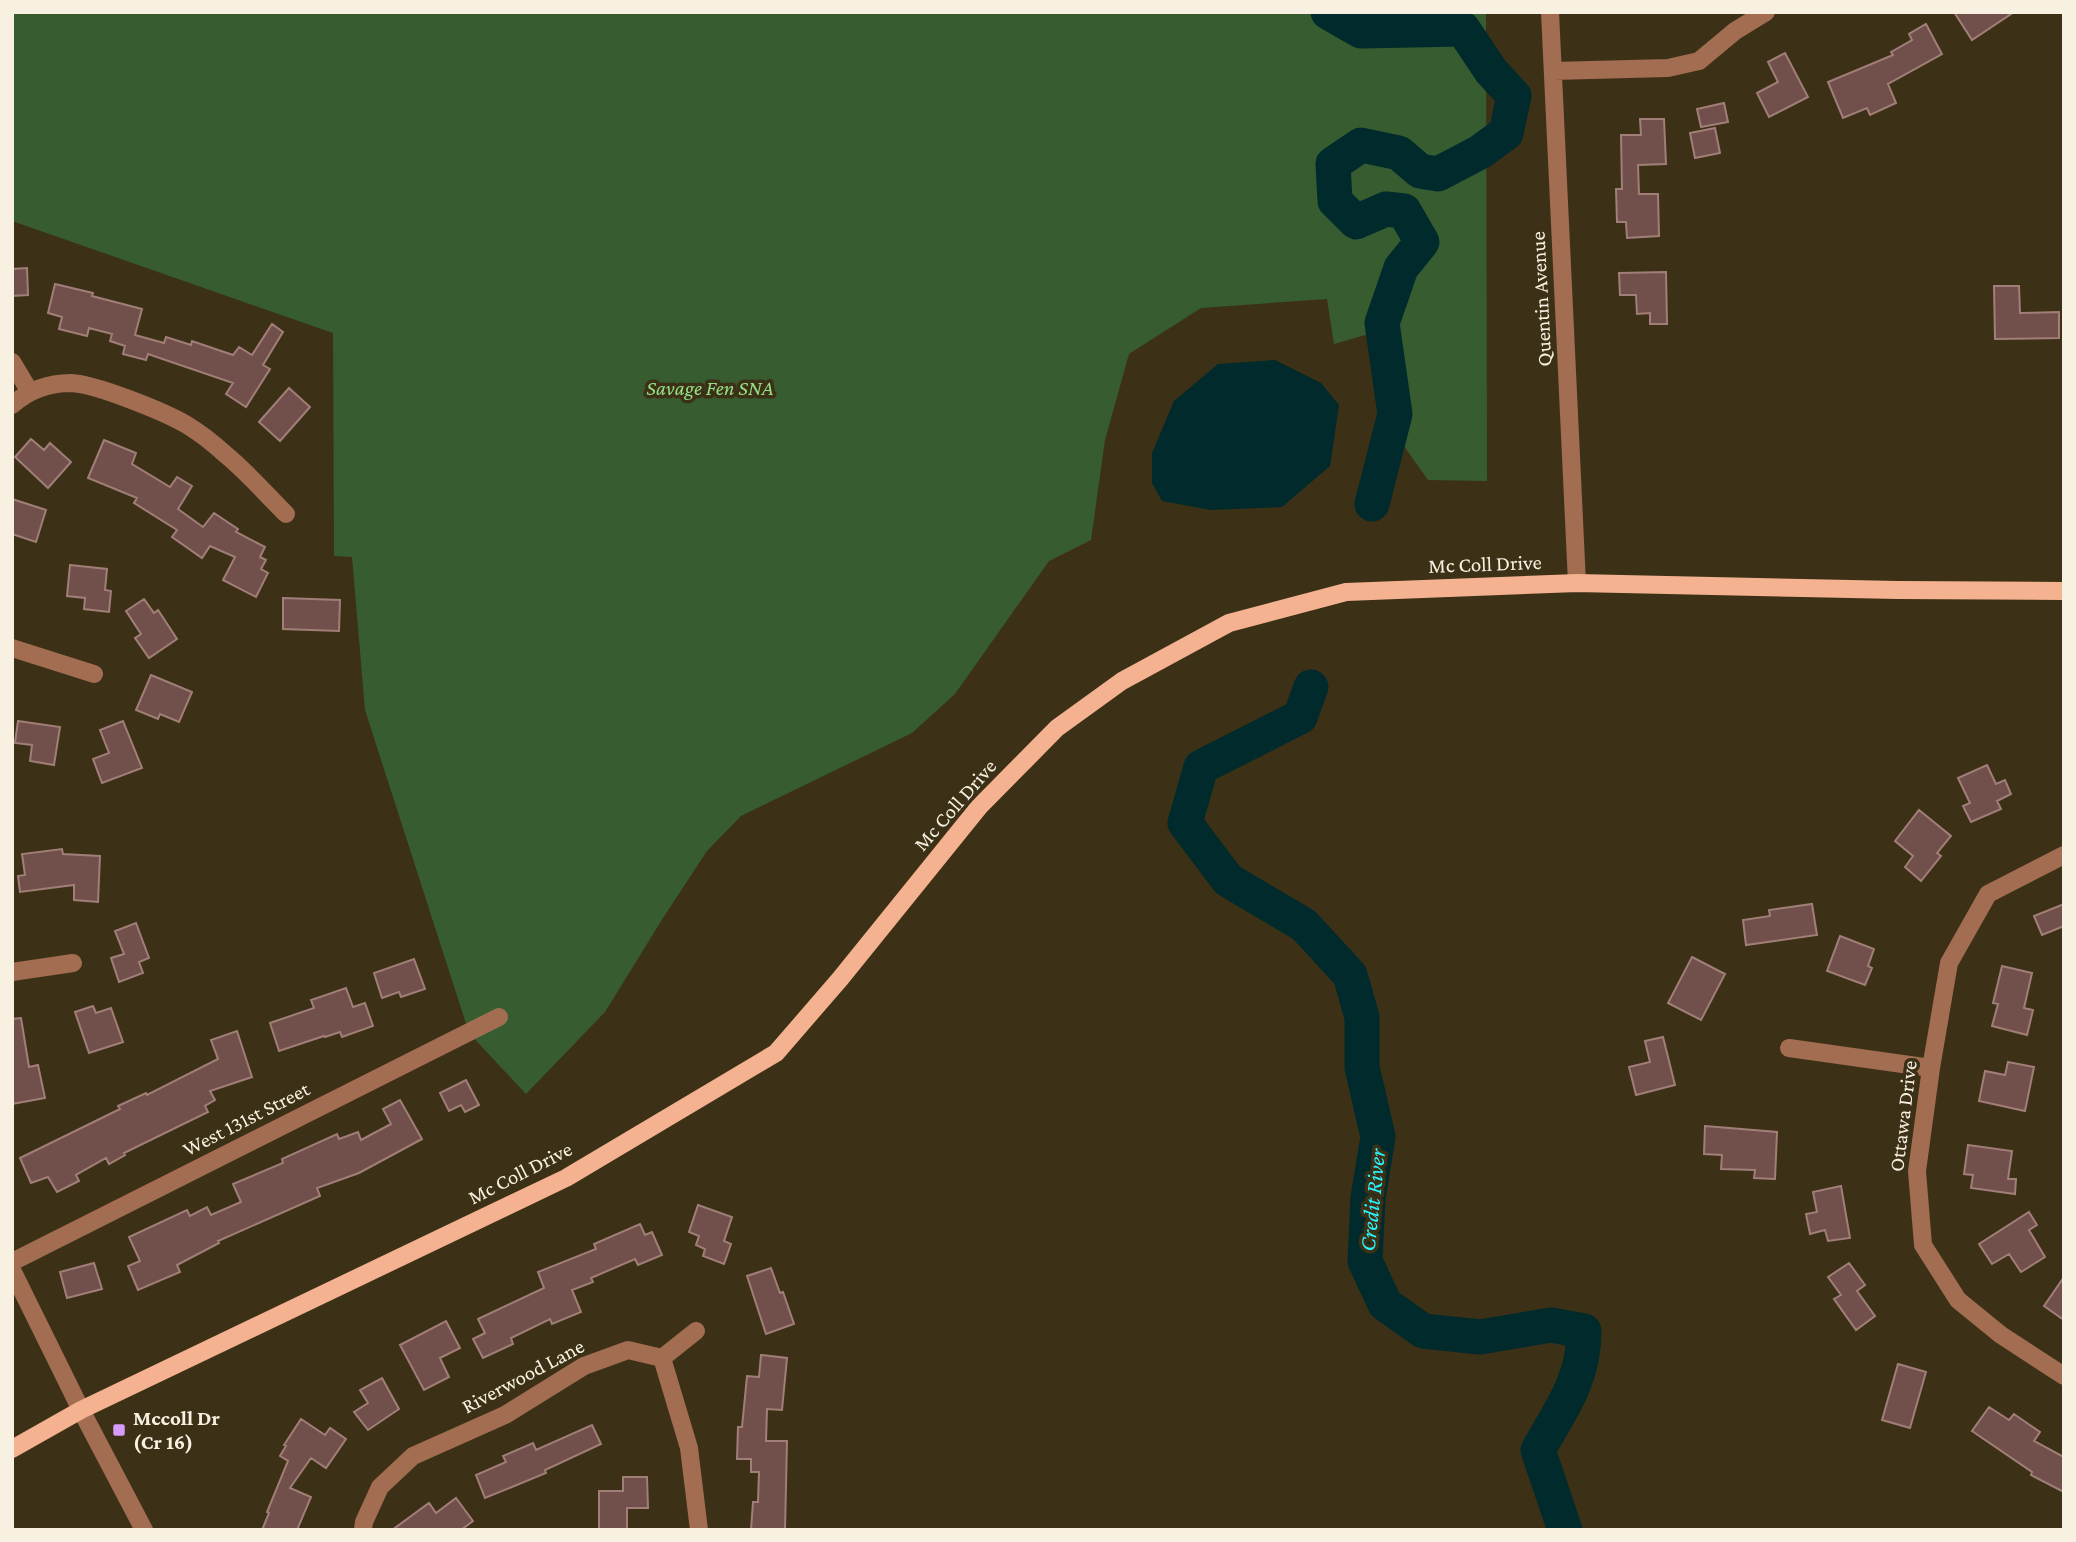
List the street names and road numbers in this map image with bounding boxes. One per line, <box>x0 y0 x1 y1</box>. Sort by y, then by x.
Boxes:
street label: Quentin Avenue <box>1525 231 1557 367</box>
street label: Mc Coll Drive <box>1428 550 1542 578</box>
street label: Mc Coll Drive <box>909 754 1001 856</box>
street label: Ottawa Drive <box>1884 1059 1922 1173</box>
street label: West 131st Street <box>179 1076 314 1161</box>
street label: Mc Coll Drive <box>464 1137 576 1209</box>
street label: Riverwood Lane <box>458 1334 588 1418</box>

